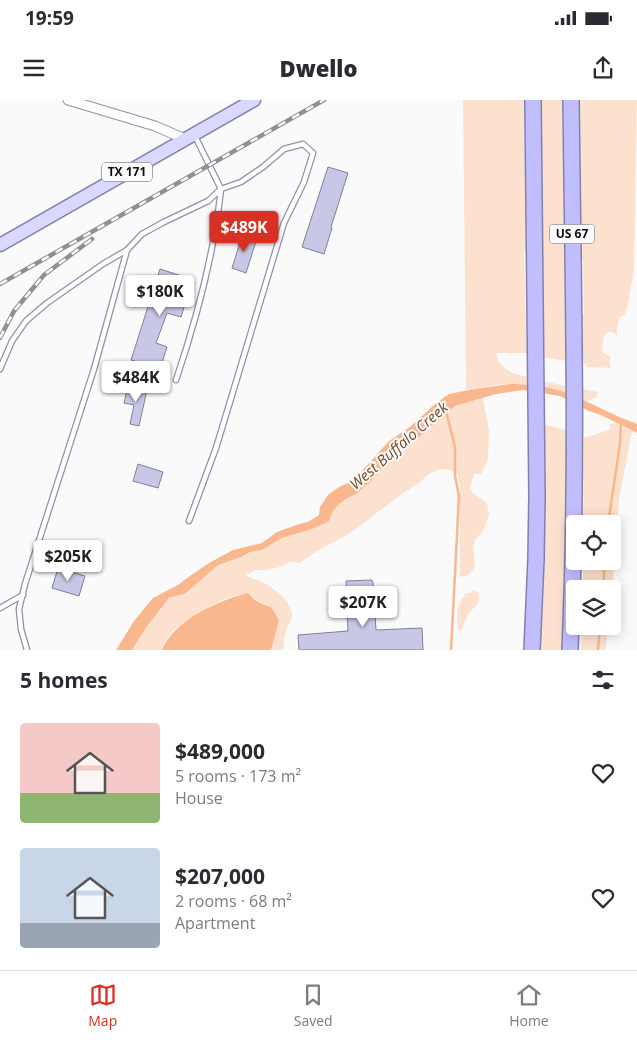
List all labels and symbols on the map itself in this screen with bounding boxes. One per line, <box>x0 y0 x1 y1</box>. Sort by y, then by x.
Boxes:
road number: TX 171 <box>102 162 152 182</box>
pin: $489K <box>209 210 279 253</box>
road number: US 67 <box>550 225 594 244</box>
pin: $180K <box>125 274 195 317</box>
pin: $484K <box>101 360 171 403</box>
water label: West Buffalo Creek <box>345 397 452 494</box>
pin: $205K <box>33 540 103 582</box>
pin: $207K <box>328 586 398 628</box>

